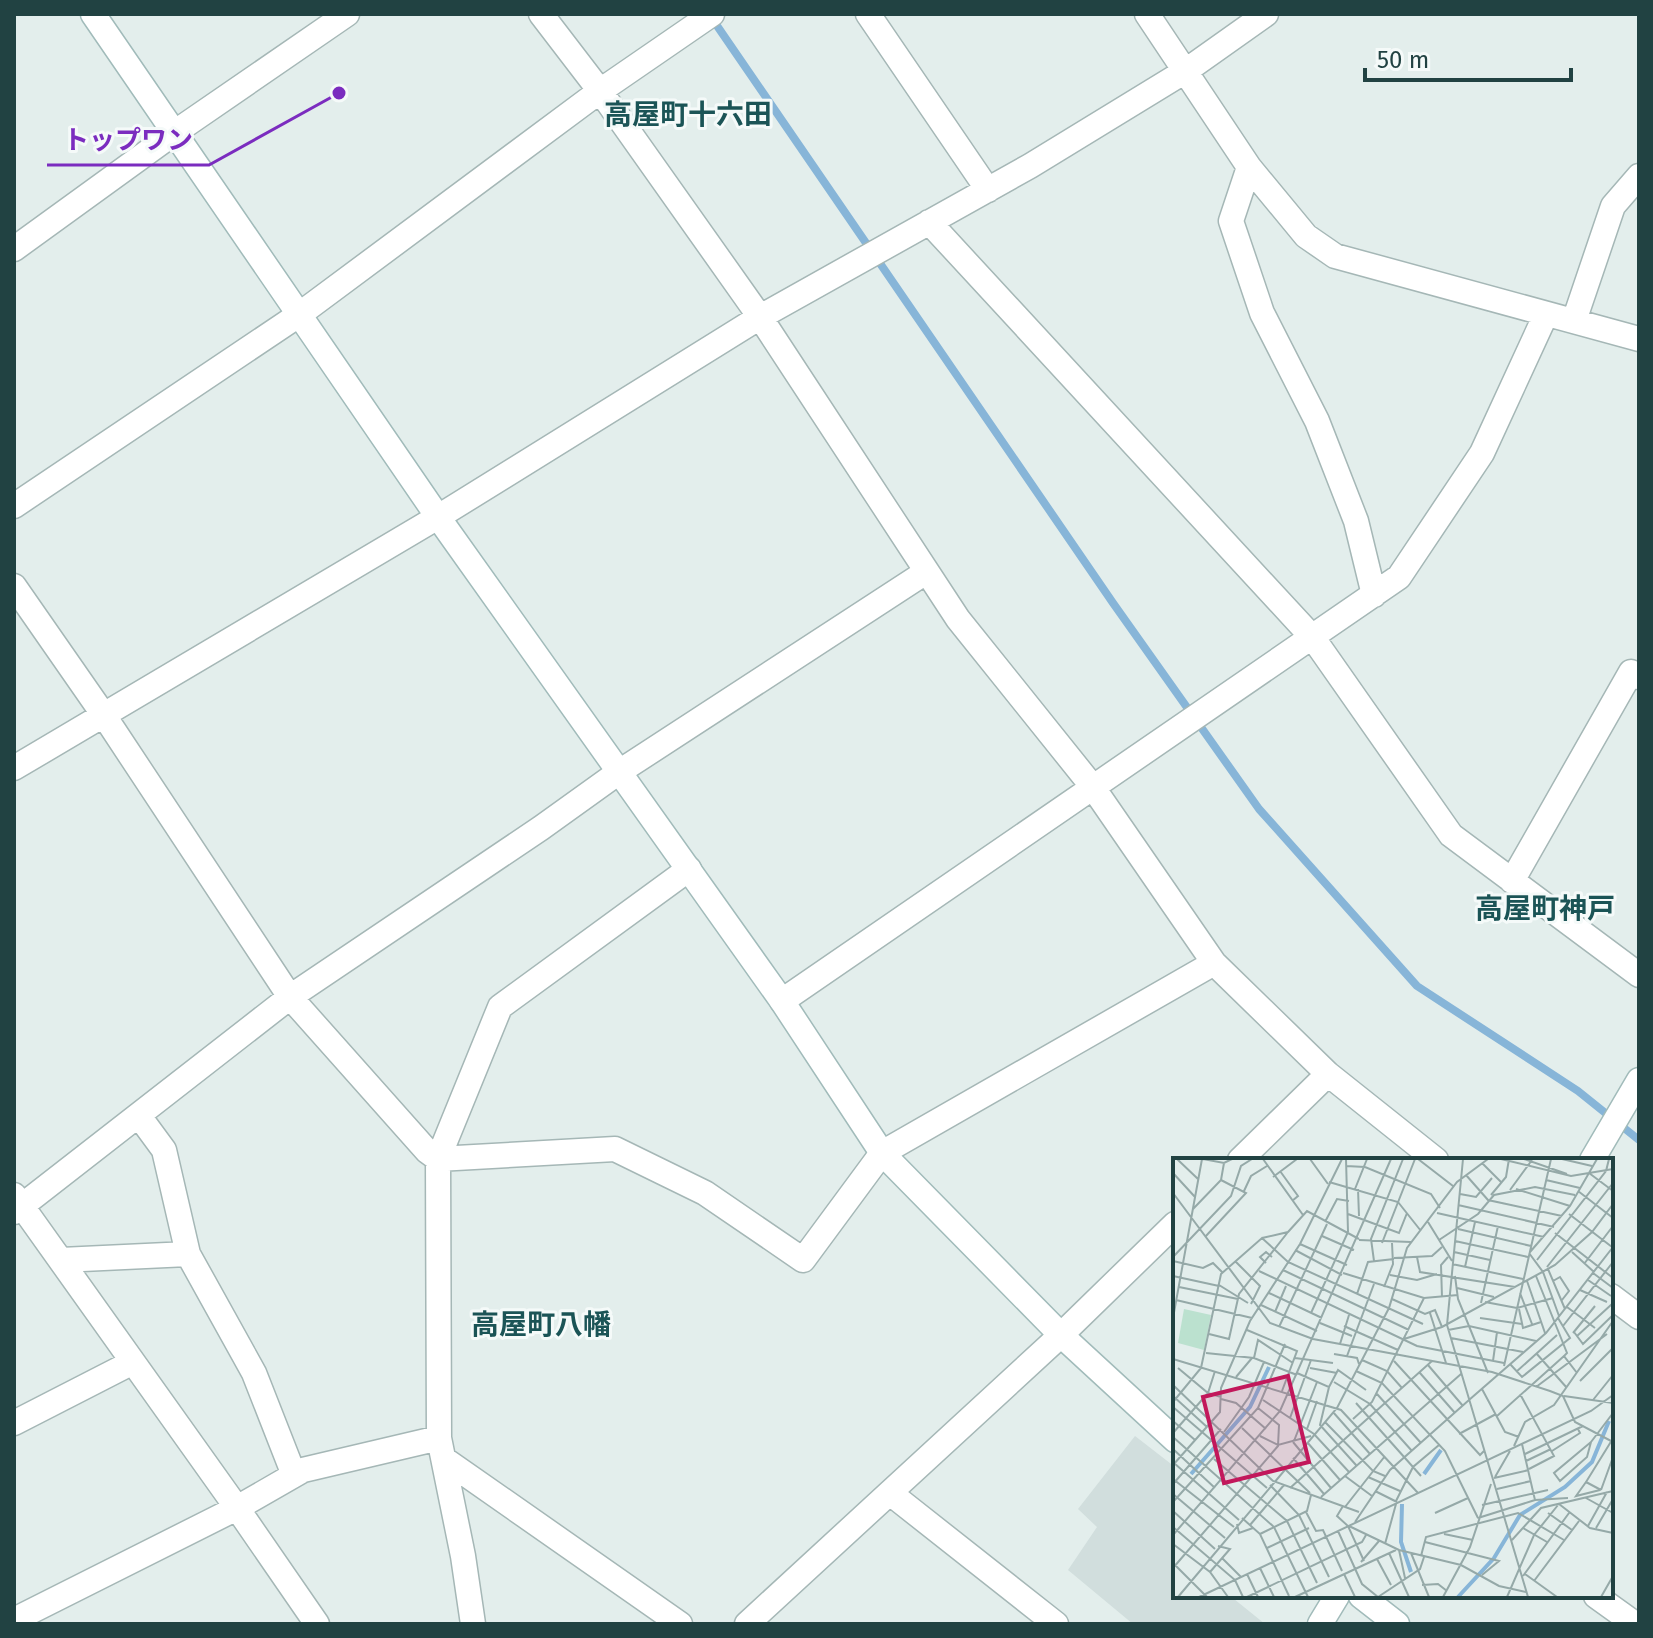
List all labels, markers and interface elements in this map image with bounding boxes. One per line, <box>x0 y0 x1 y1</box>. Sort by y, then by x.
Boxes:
scale bar <box>1365 32 1571 82</box>
text: 50 m <box>1377 46 1429 74</box>
district label: 高屋町十六田 <box>604 98 772 131</box>
callout: トップワン <box>47 115 209 165</box>
text: トップワン <box>63 125 193 156</box>
district label: 高屋町神戸 <box>1475 892 1615 925</box>
inset map <box>1173 1158 1613 1598</box>
district label: 高屋町八幡 <box>471 1308 611 1341</box>

